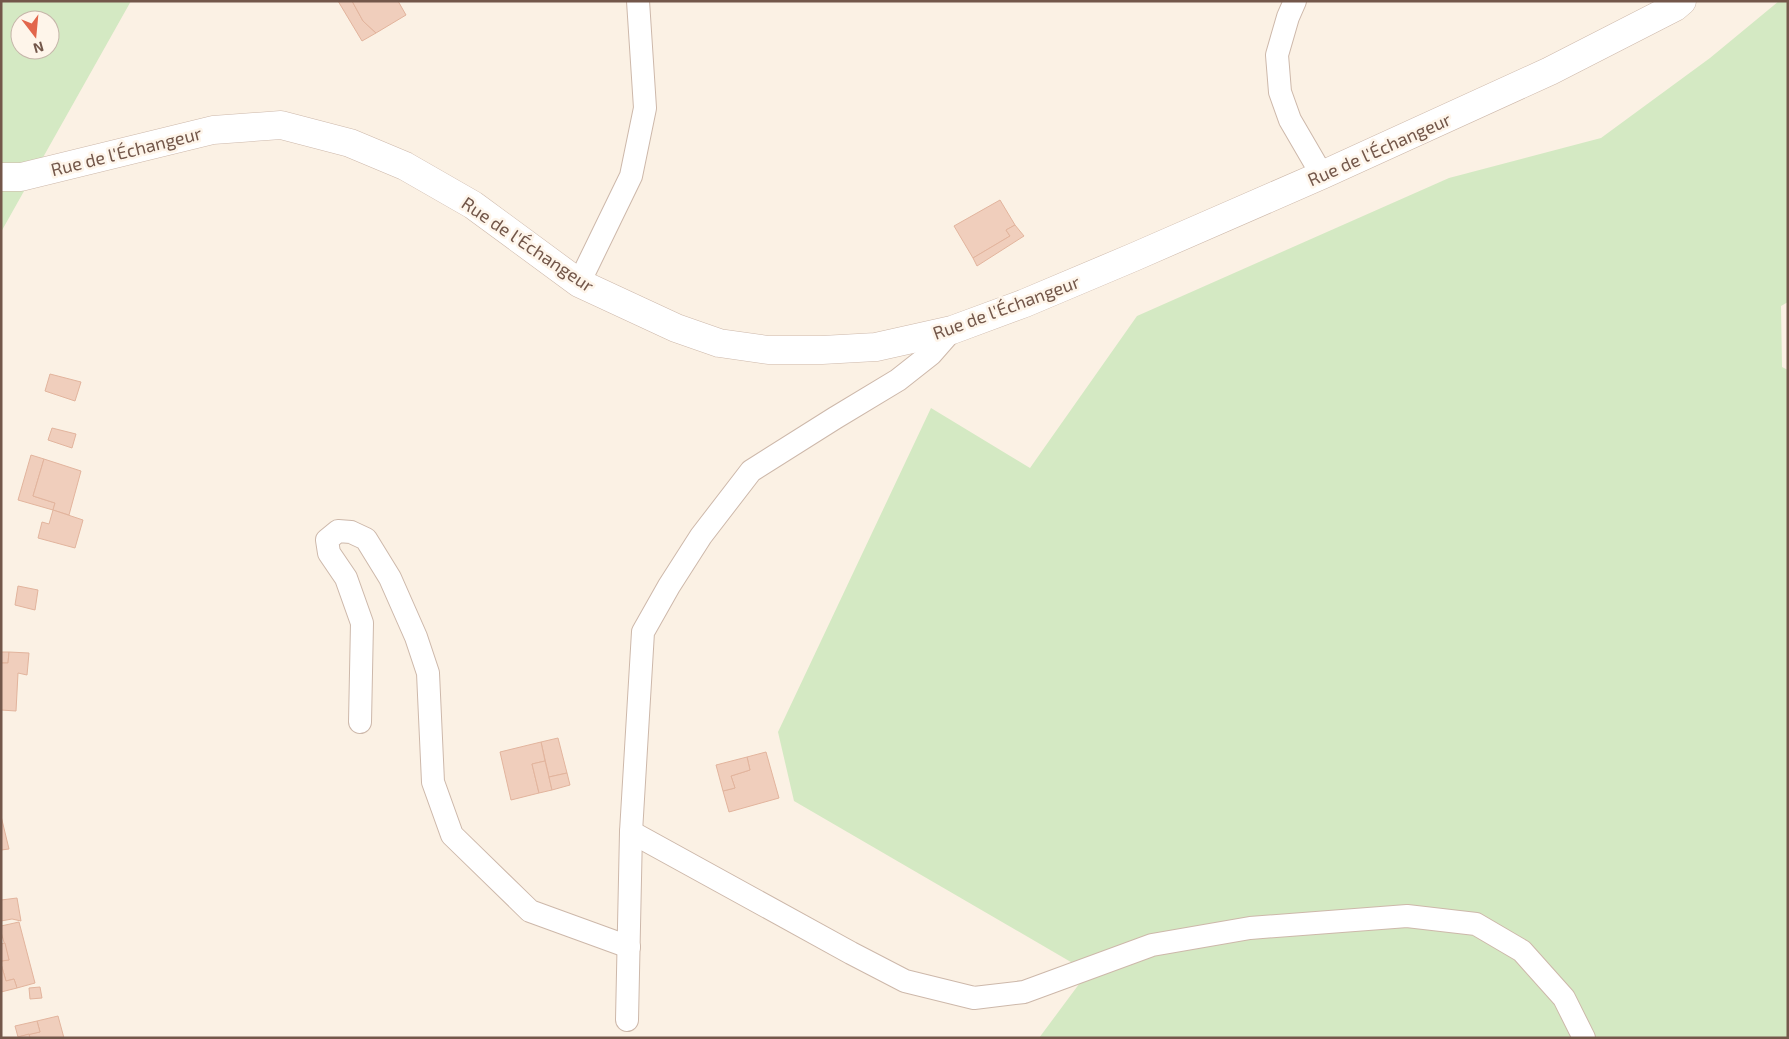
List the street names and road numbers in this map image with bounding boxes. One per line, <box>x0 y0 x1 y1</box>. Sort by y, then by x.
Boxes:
street label: Rue de l'Échangeur <box>1304 108 1454 190</box>
street label: Rue de l'Échangeur <box>48 122 204 180</box>
street label: Rue de l'Échangeur <box>458 192 598 296</box>
street label: Rue de l'Échangeur <box>930 270 1082 344</box>

